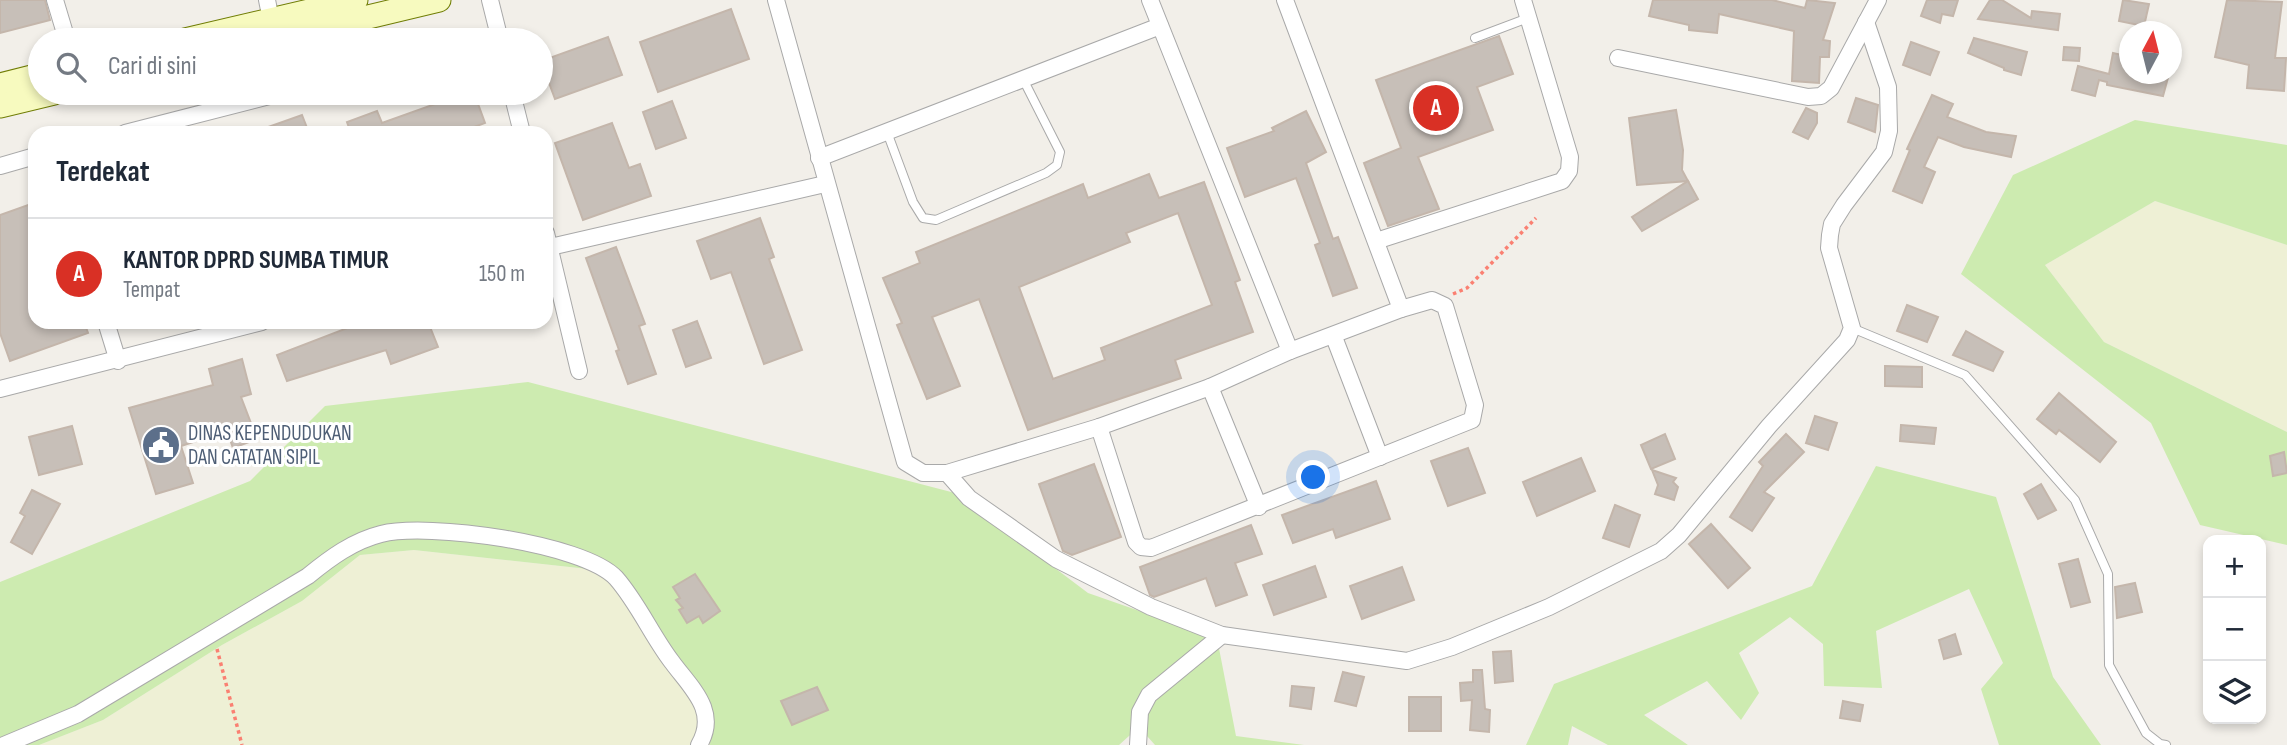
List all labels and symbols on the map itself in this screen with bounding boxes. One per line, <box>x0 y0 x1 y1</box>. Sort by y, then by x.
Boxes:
north arrow <box>2119 21 2182 84</box>
pin: A <box>1413 82 1459 134</box>
place label: DINAS KEPENDUDUKAN DAN CATATAN SIPIL <box>188 421 352 470</box>
public building icon: DINAS KEPENDUDUKAN DAN CATATAN SIPIL <box>140 424 182 466</box>
your location <box>1296 460 1330 494</box>

